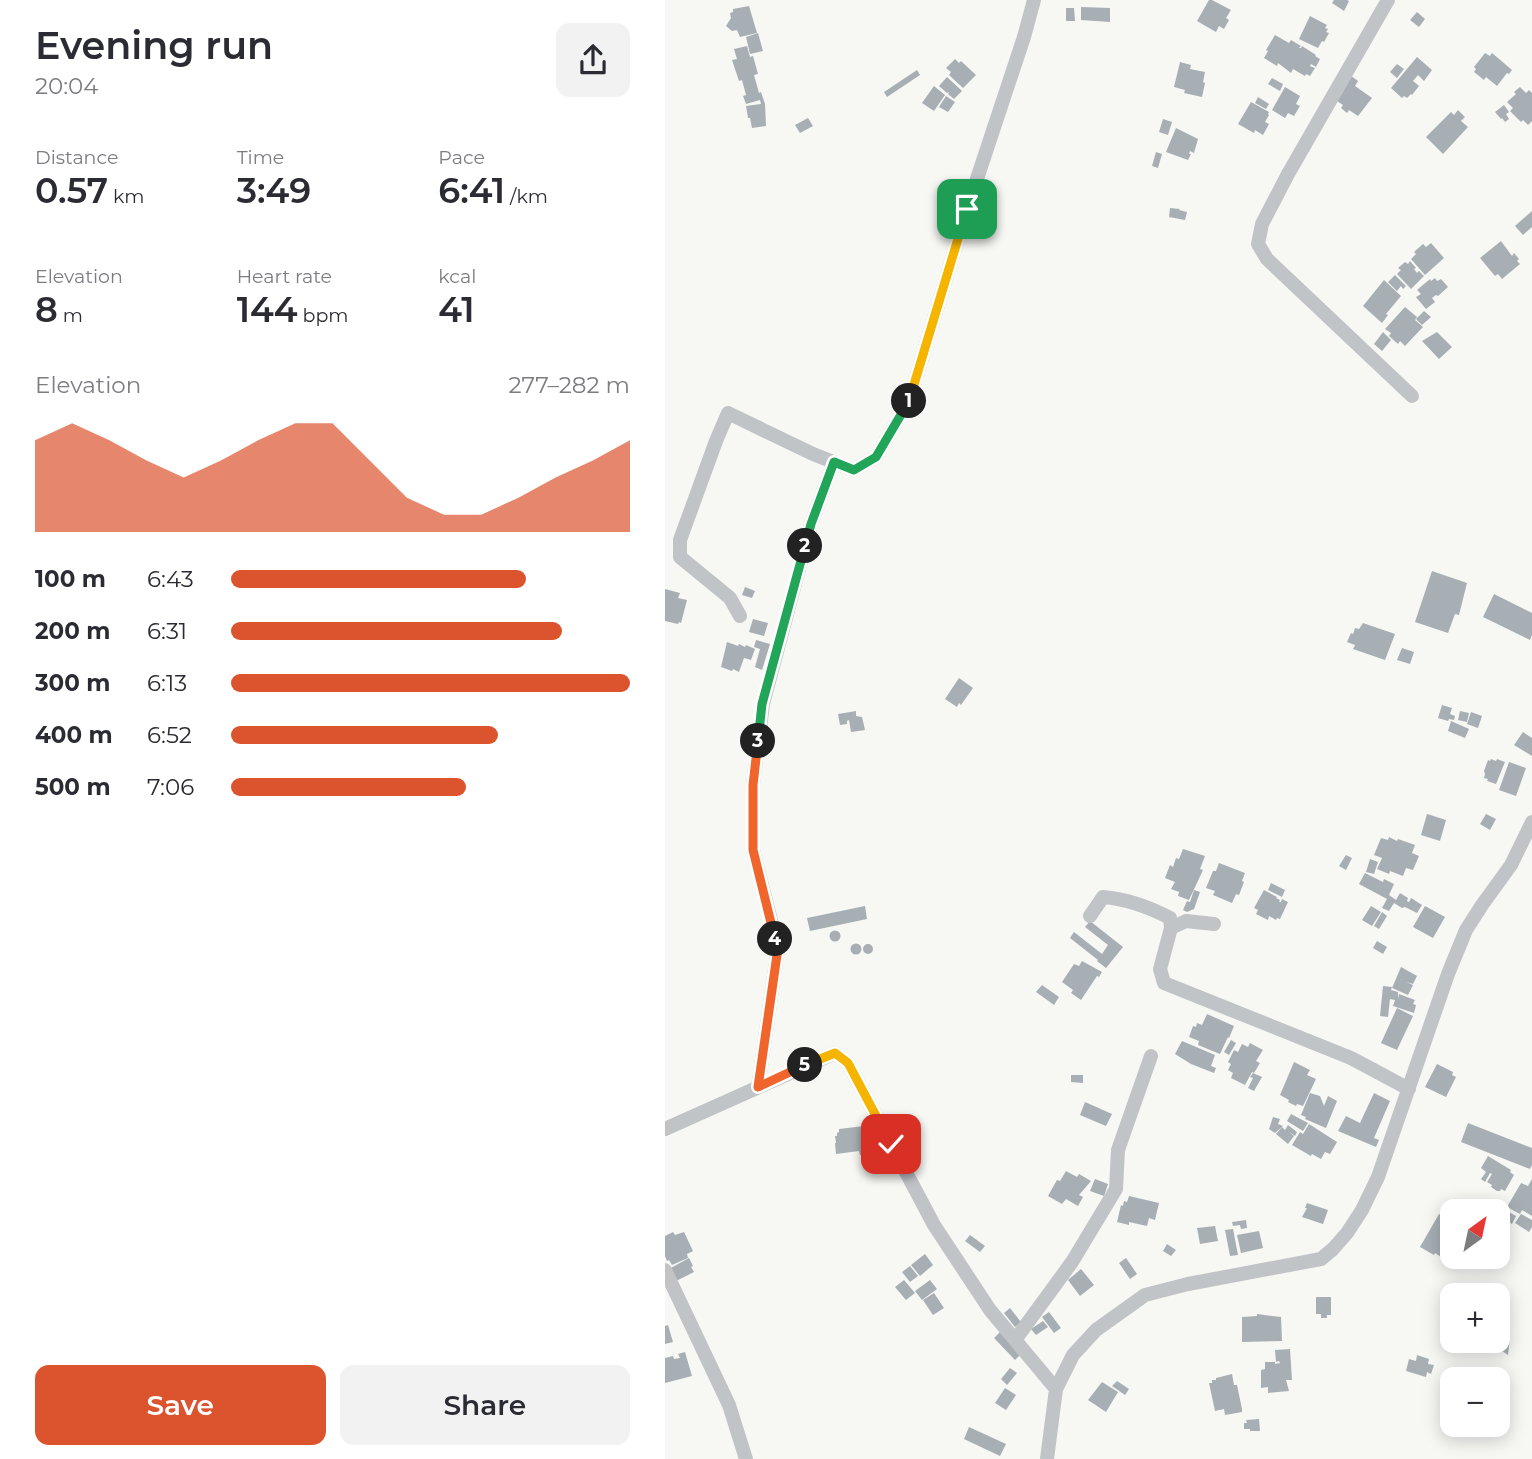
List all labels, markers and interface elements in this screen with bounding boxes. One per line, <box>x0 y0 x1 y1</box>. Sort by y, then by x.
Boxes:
text: Evening run <box>35 22 273 69</box>
button: share <box>556 23 630 97</box>
text: 20:04 <box>35 72 99 100</box>
text: Distance <box>35 146 118 169</box>
text: Time <box>237 146 284 169</box>
text: Pace <box>438 146 485 169</box>
text: 0.57 <box>35 169 108 212</box>
text: 3:49 <box>237 169 311 212</box>
text: 6:41 <box>438 169 505 212</box>
pin <box>937 179 997 239</box>
text: km <box>108 185 144 208</box>
text: /km <box>505 185 548 208</box>
icon: arrive <box>948 190 986 228</box>
text: Elevation <box>35 265 123 288</box>
text: Heart rate <box>237 265 332 288</box>
text: kcal <box>438 265 476 288</box>
text: 8 <box>35 288 58 331</box>
text: 144 <box>237 288 298 331</box>
text: 41 <box>438 288 475 331</box>
text: m <box>58 304 83 327</box>
text: bpm <box>298 304 348 327</box>
text: Elevation <box>35 371 141 399</box>
text: 277–282 m <box>509 371 630 399</box>
pin: 1 <box>891 384 927 418</box>
text: 1 <box>905 389 912 412</box>
pin: 2 <box>787 528 823 564</box>
text: 2 <box>799 534 810 557</box>
text: 100 m <box>35 565 106 593</box>
text: 6:43 <box>147 565 194 593</box>
text: 200 m <box>35 617 110 645</box>
text: 6:31 <box>147 617 187 645</box>
text: 300 m <box>35 669 111 697</box>
text: 6:13 <box>147 669 187 697</box>
text: 400 m <box>35 721 113 749</box>
text: 6:52 <box>147 721 192 749</box>
pin: 3 <box>741 724 775 758</box>
text: 3 <box>752 729 763 752</box>
text: 500 m <box>35 773 111 801</box>
text: 7:06 <box>147 773 194 801</box>
pin: 4 <box>757 922 793 956</box>
text: 4 <box>768 927 781 950</box>
pin: 5 <box>787 1048 823 1082</box>
text: 5 <box>799 1053 810 1076</box>
pin <box>861 1114 921 1174</box>
icon: check <box>872 1125 910 1163</box>
north arrow <box>1440 1199 1510 1269</box>
map controls <box>1440 1199 1510 1437</box>
button: + <box>1440 1283 1510 1353</box>
button: Save <box>35 1365 326 1445</box>
button: Share <box>340 1365 630 1445</box>
button: − <box>1440 1367 1510 1437</box>

